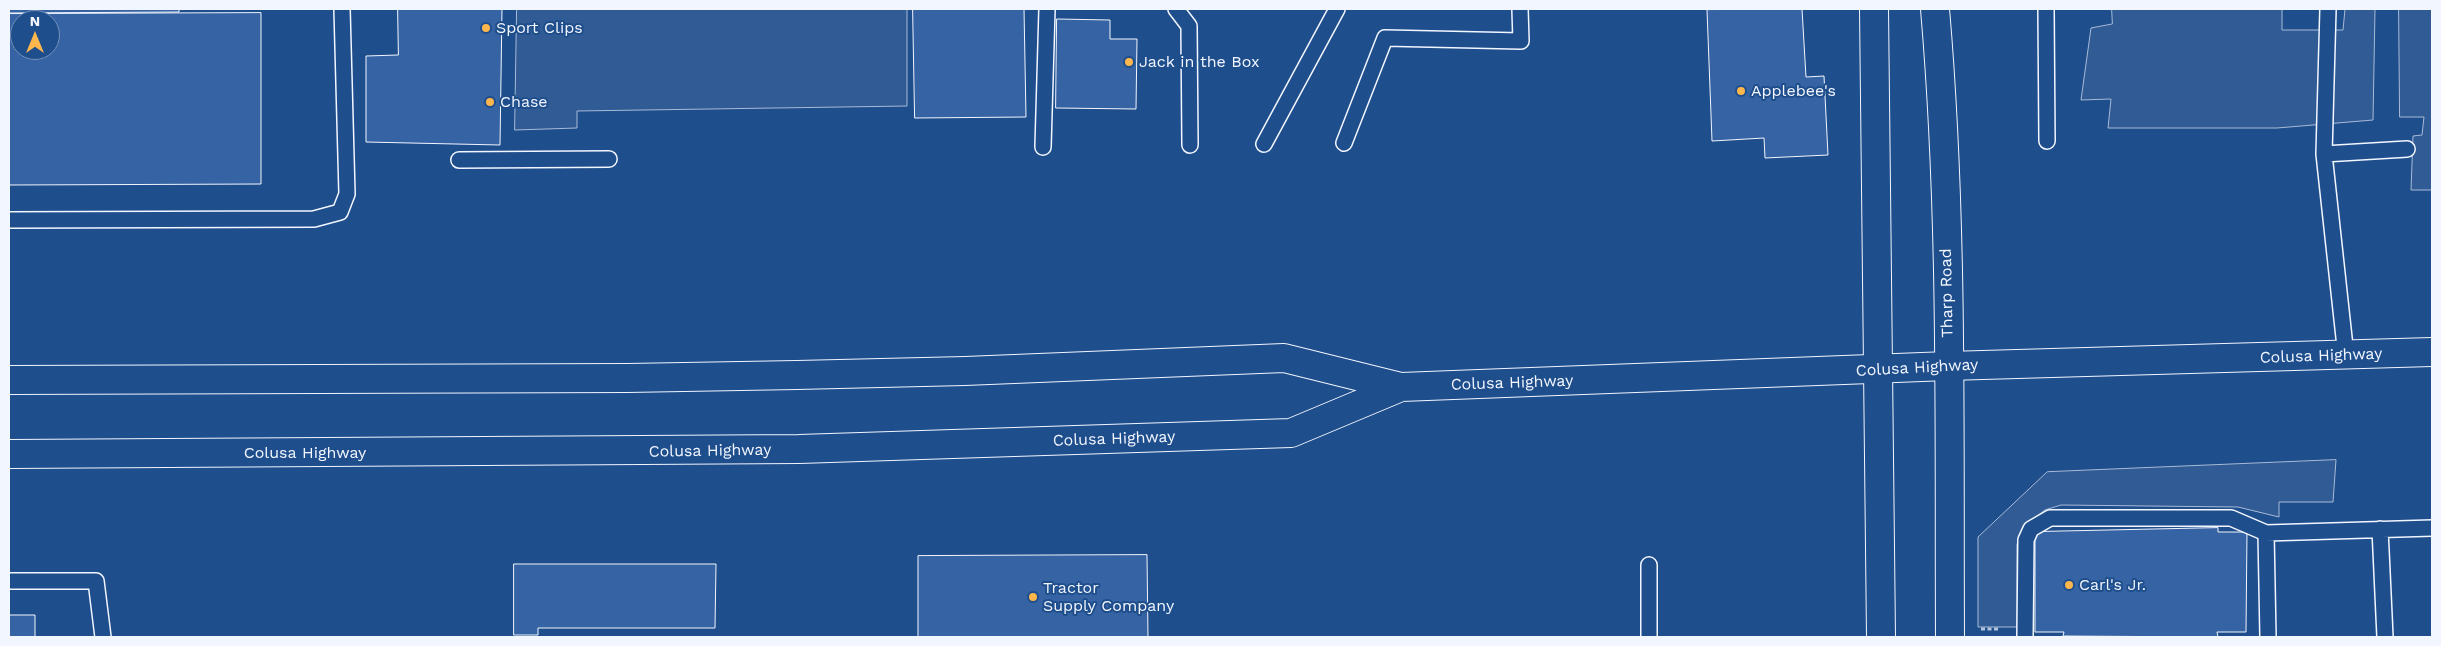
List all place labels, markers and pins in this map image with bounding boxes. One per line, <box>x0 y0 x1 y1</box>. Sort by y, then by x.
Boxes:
place label: Sport Clips <box>496 18 583 38</box>
marker: Sport Clips <box>480 22 492 34</box>
place label: Jack in the Box <box>1139 52 1259 72</box>
marker: Jack in the Box <box>1123 56 1135 68</box>
place label: Applebee's <box>1751 81 1836 101</box>
marker: Applebee's <box>1735 85 1747 97</box>
place label: Chase <box>500 92 548 112</box>
marker: Chase <box>484 96 496 108</box>
place label: Carl's Jr. <box>2079 575 2146 595</box>
place label: Tractor Supply Company <box>1043 578 1174 616</box>
marker: Carl's Jr. <box>2063 579 2075 591</box>
marker: Tractor Supply Company <box>1027 591 1039 603</box>

